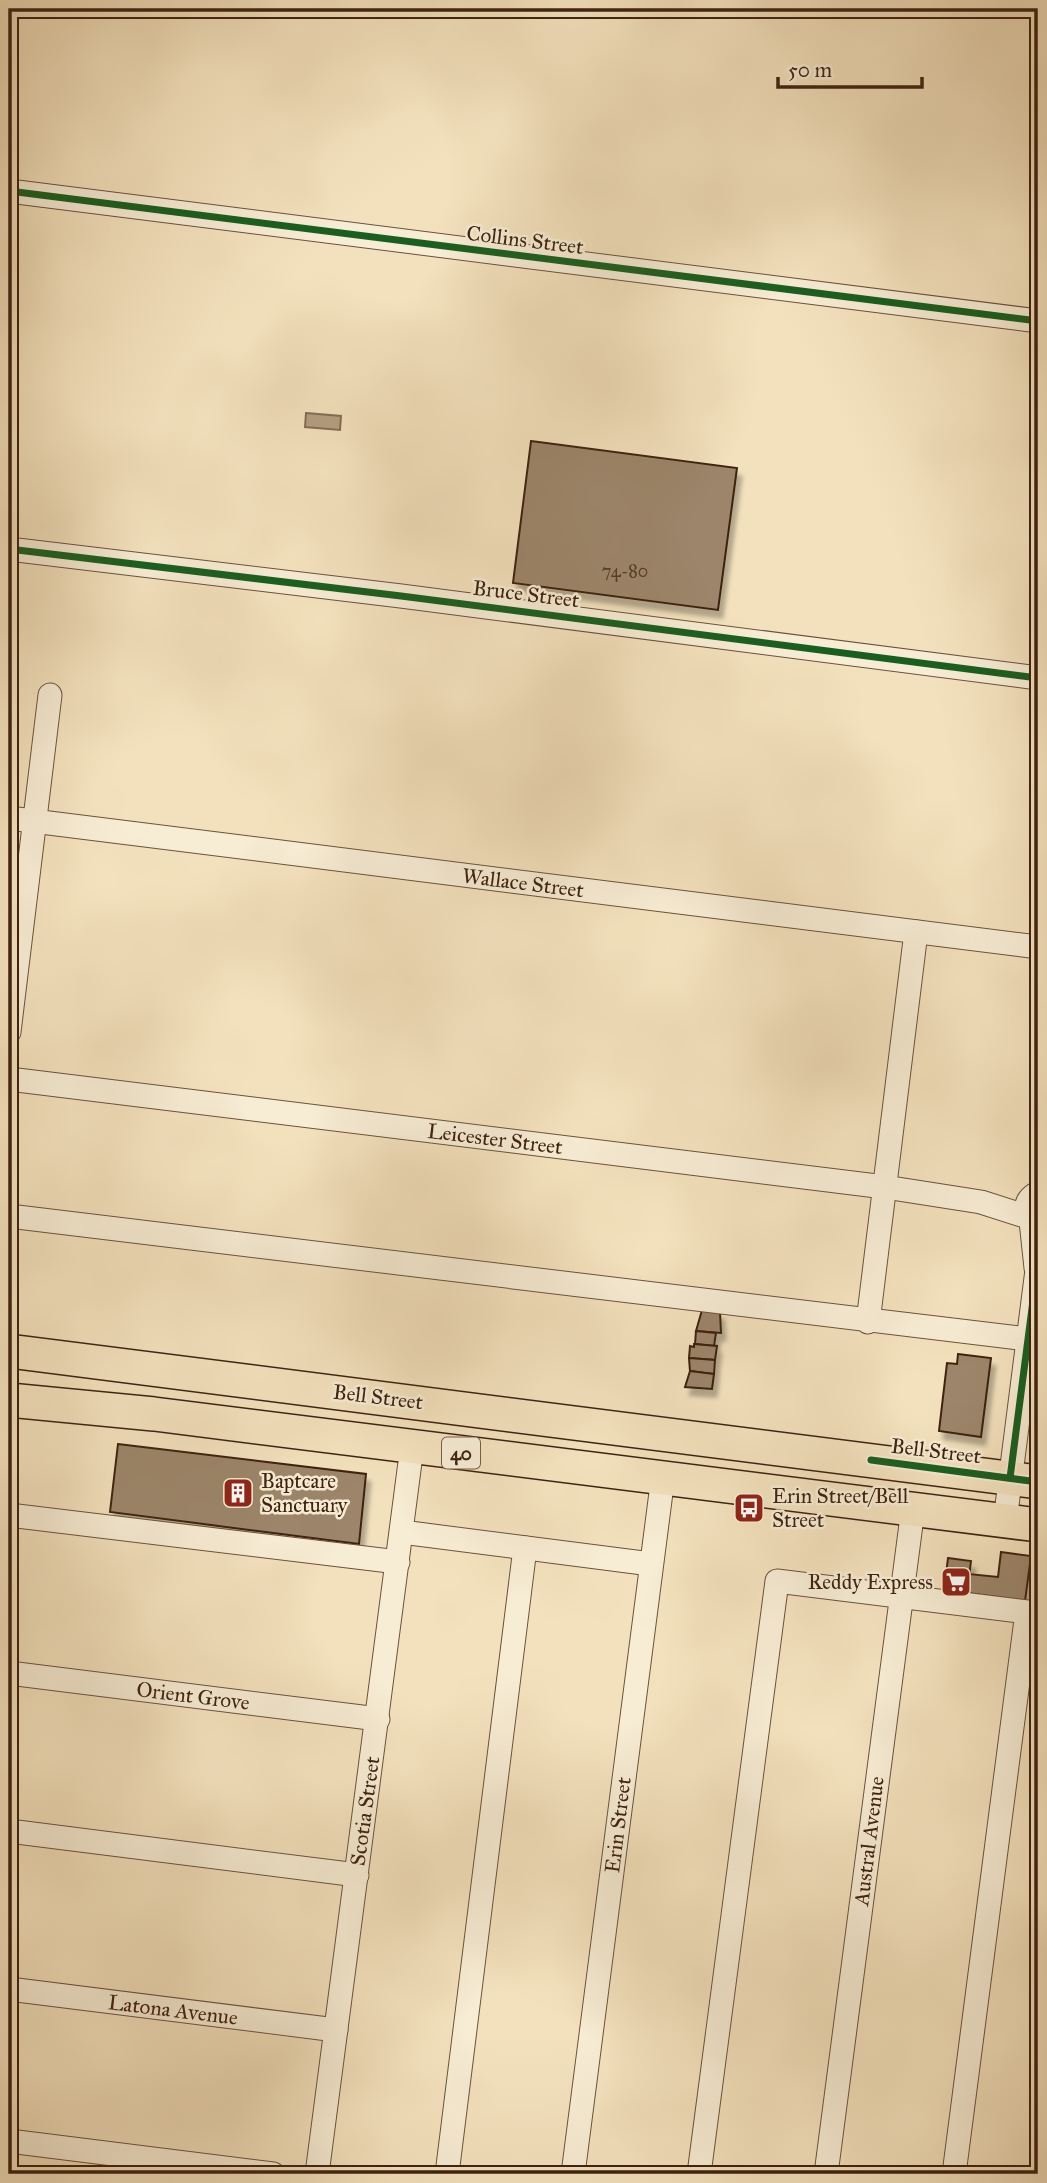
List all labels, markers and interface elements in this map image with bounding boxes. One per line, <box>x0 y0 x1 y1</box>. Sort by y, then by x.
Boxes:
scale bar <box>778 46 921 90</box>
text: 50 m <box>788 57 833 83</box>
street label: Collins Street <box>465 220 586 260</box>
house number: 74-80 <box>602 560 648 582</box>
street label: Bruce Street <box>471 575 581 614</box>
street label: Wallace Street <box>461 863 586 903</box>
street label: Leicester Street <box>426 1118 565 1160</box>
street label: Bell Street <box>331 1379 425 1415</box>
street label: Bell Street <box>889 1433 983 1469</box>
road number: 40 <box>442 1438 480 1469</box>
place label: Baptcare Sanctuary <box>261 1468 349 1518</box>
building icon: Baptcare Sanctuary <box>221 1476 255 1510</box>
place label: Erin Street/Bell Street <box>772 1483 909 1533</box>
bus stop icon: Erin Street/Bell Street <box>732 1491 766 1525</box>
supermarket icon: Reddy Express <box>939 1565 973 1599</box>
place label: Reddy Express <box>808 1569 933 1595</box>
street label: Orient Grove <box>135 1676 251 1716</box>
street label: Scotia Street <box>344 1754 386 1868</box>
street label: Erin Street <box>599 1775 637 1875</box>
street label: Austral Avenue <box>848 1775 890 1908</box>
street label: Latona Avenue <box>107 1989 240 2031</box>

